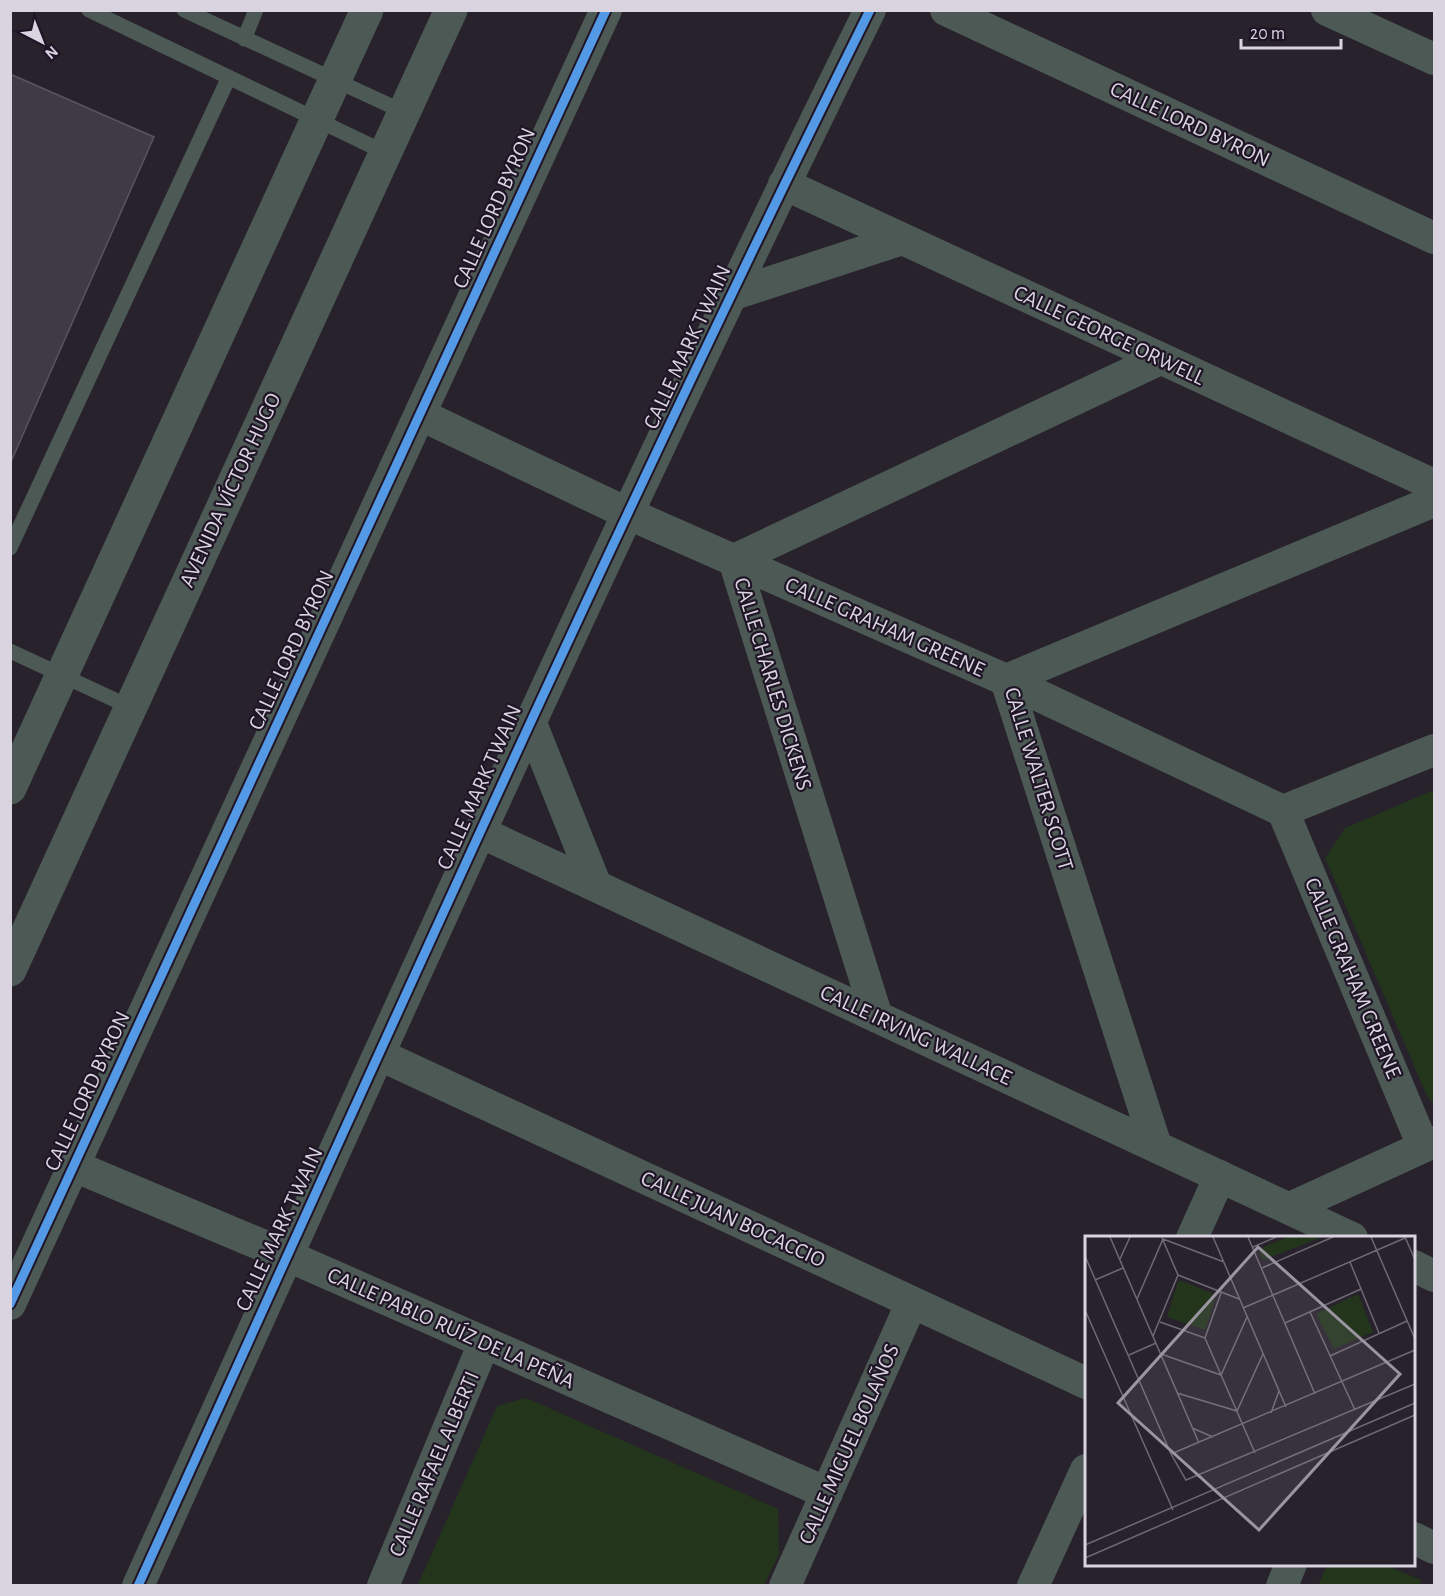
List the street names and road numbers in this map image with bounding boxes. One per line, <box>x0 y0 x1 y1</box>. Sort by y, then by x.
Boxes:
street label: CALLE LORD BYRON <box>1107 77 1273 171</box>
street label: CALLE LORD BYRON <box>449 124 539 292</box>
street label: CALLE MARK TWAIN <box>639 262 735 432</box>
street label: CALLE GEORGE ORWELL <box>1010 281 1209 389</box>
street label: AVENIDA VÍCTOR HUGO <box>174 389 285 590</box>
street label: CALLE LORD BYRON <box>244 567 338 733</box>
street label: CALLE GRAHAM GREENE <box>782 573 988 681</box>
street label: CALLE CHARLES DICKENS <box>730 575 816 793</box>
street label: CALLE WALTER SCOTT <box>1001 685 1077 873</box>
street label: CALLE MARK TWAIN <box>433 701 525 873</box>
street label: CALLE GRAHAM GREENE <box>1301 874 1405 1082</box>
street label: CALLE IRVING WALLACE <box>817 981 1016 1089</box>
street label: CALLE LORD BYRON <box>40 1008 134 1174</box>
street label: CALLE MARK TWAIN <box>231 1144 327 1314</box>
street label: CALLE JUAN BOCACCIO <box>638 1167 828 1271</box>
street label: CALLE PABLO RUÍZ DE LA PEÑA <box>324 1263 579 1393</box>
street label: CALLE MIGUEL BOLAÑOS <box>794 1340 903 1547</box>
street label: CALLE RAFAEL ALBERTI <box>385 1368 483 1560</box>

